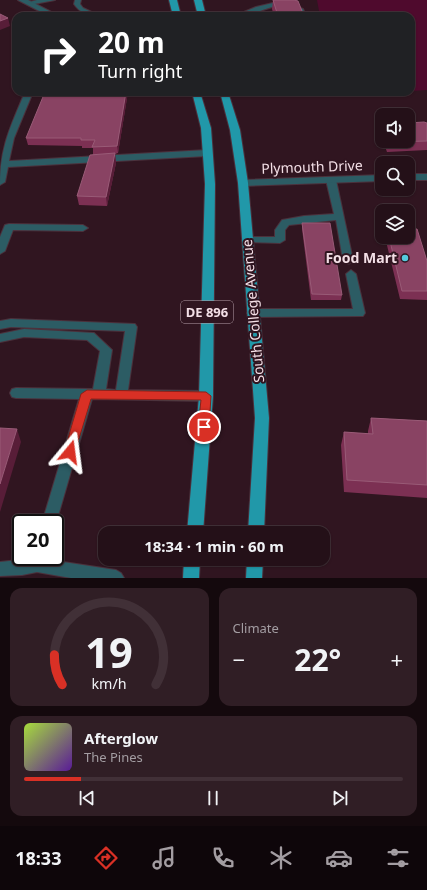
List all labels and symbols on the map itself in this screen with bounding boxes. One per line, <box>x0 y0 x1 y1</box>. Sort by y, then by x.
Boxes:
street label: Plymouth Drive <box>261 155 363 178</box>
street label: South College Avenue <box>237 238 268 384</box>
place label: Food Mart <box>325 248 397 267</box>
marker: Food Mart <box>400 253 410 263</box>
road number: DE 896 <box>181 301 233 323</box>
pin <box>187 410 221 444</box>
position arrow <box>49 431 91 473</box>
speed limit sign: 20 <box>12 514 64 566</box>

